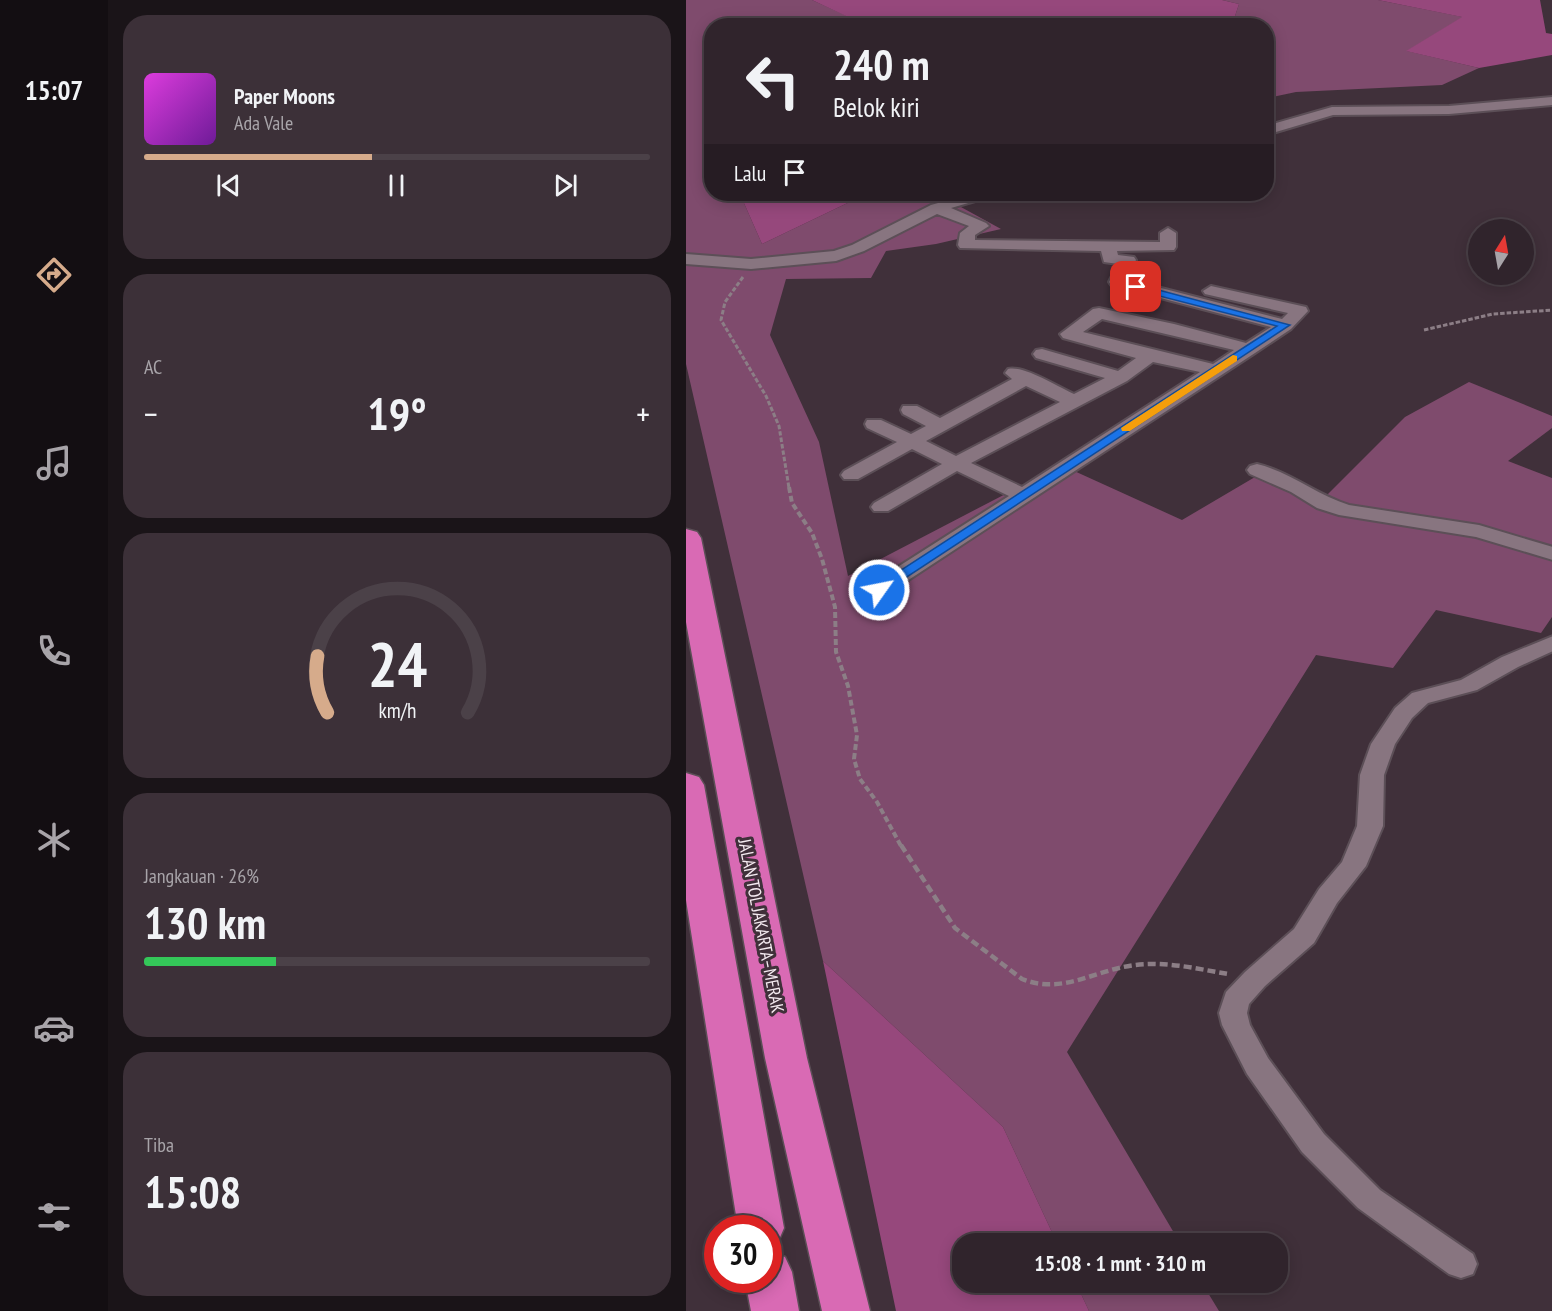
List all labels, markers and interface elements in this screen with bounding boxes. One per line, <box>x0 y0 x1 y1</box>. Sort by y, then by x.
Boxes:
text: 240 m <box>833 37 930 92</box>
icon: left <box>734 42 812 120</box>
text: 15:07 <box>25 73 83 107</box>
text: Paper Moons <box>234 82 335 110</box>
text: Belok kiri <box>833 90 920 124</box>
text: Ada Vale <box>234 110 293 136</box>
icon: arrive <box>778 156 811 189</box>
text: Lalu <box>734 159 766 187</box>
icon: previous <box>212 169 245 202</box>
icon: pause <box>380 169 413 202</box>
icon: next <box>549 169 582 202</box>
north arrow <box>1468 219 1534 285</box>
map controls <box>1468 219 1534 285</box>
icon: directions <box>33 254 75 296</box>
pin <box>1110 261 1161 312</box>
icon: arrive <box>1119 270 1152 303</box>
text: AC <box>144 354 162 380</box>
text: 19° <box>367 384 427 442</box>
text: − <box>144 392 158 435</box>
text: + <box>636 392 650 435</box>
icon: music <box>33 442 75 484</box>
position arrow <box>847 558 911 622</box>
text: 24 <box>367 623 427 704</box>
icon: phone <box>33 630 75 672</box>
text: km/h <box>378 696 416 724</box>
icon: climate <box>33 819 75 861</box>
street label: JALAN TOL JAKARTA–MERAK <box>733 836 790 1015</box>
text: Jangkauan · 26% <box>144 863 259 889</box>
text: 130 km <box>144 893 266 951</box>
icon: car <box>33 1007 75 1049</box>
text: Tiba <box>144 1132 174 1158</box>
text: 15:08 <box>144 1162 241 1220</box>
icon: filters <box>33 1196 75 1238</box>
speed limit sign: 30 <box>704 1215 782 1293</box>
text: 15:08 · 1 mnt · 310 m <box>1034 1249 1206 1277</box>

